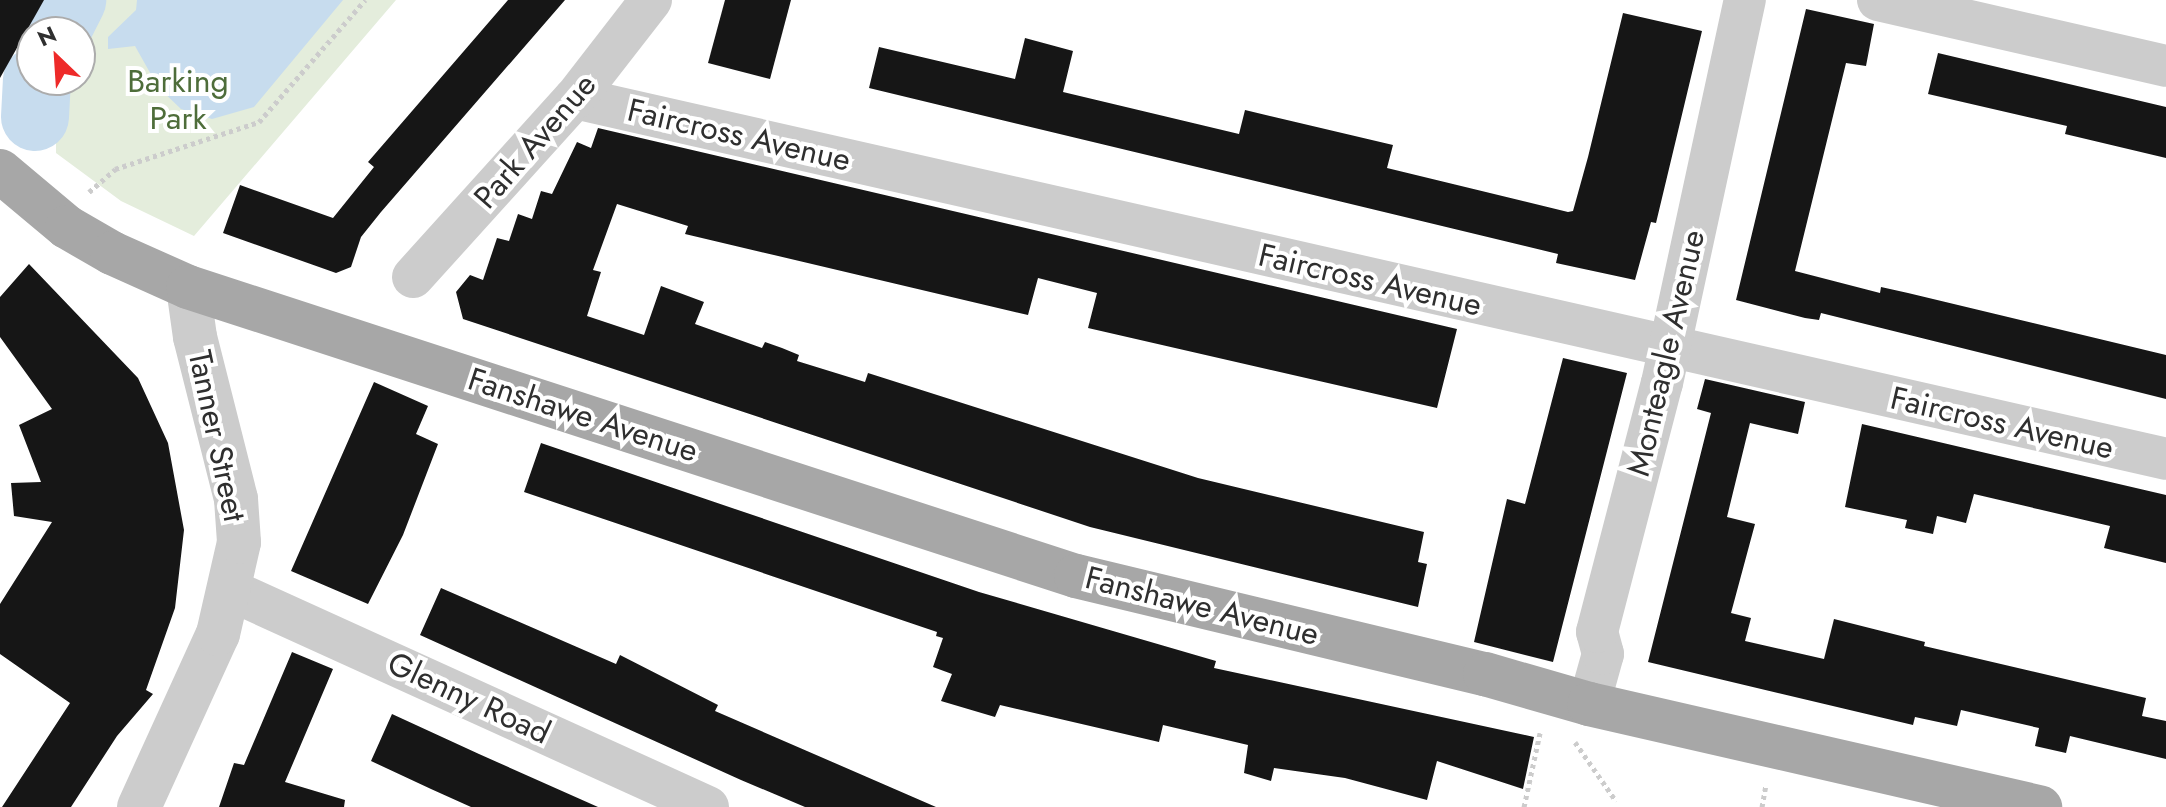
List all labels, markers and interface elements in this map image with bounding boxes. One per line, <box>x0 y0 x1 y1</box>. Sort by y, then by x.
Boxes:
north arrow <box>16 16 96 96</box>
text: N <box>32 18 61 54</box>
park label: Barking Park <box>127 63 229 138</box>
street label: Park Avenue <box>466 66 604 216</box>
street label: Faircross Avenue <box>624 91 854 179</box>
street label: Monteagle Avenue <box>1619 226 1713 480</box>
street label: Faircross Avenue <box>1255 236 1485 324</box>
street label: Tanner Street <box>180 347 254 525</box>
street label: Fanshawe Avenue <box>463 360 703 470</box>
street label: Faircross Avenue <box>1887 379 2117 467</box>
street label: Fanshawe Avenue <box>1081 558 1323 654</box>
street label: Glenny Road <box>382 644 556 752</box>

